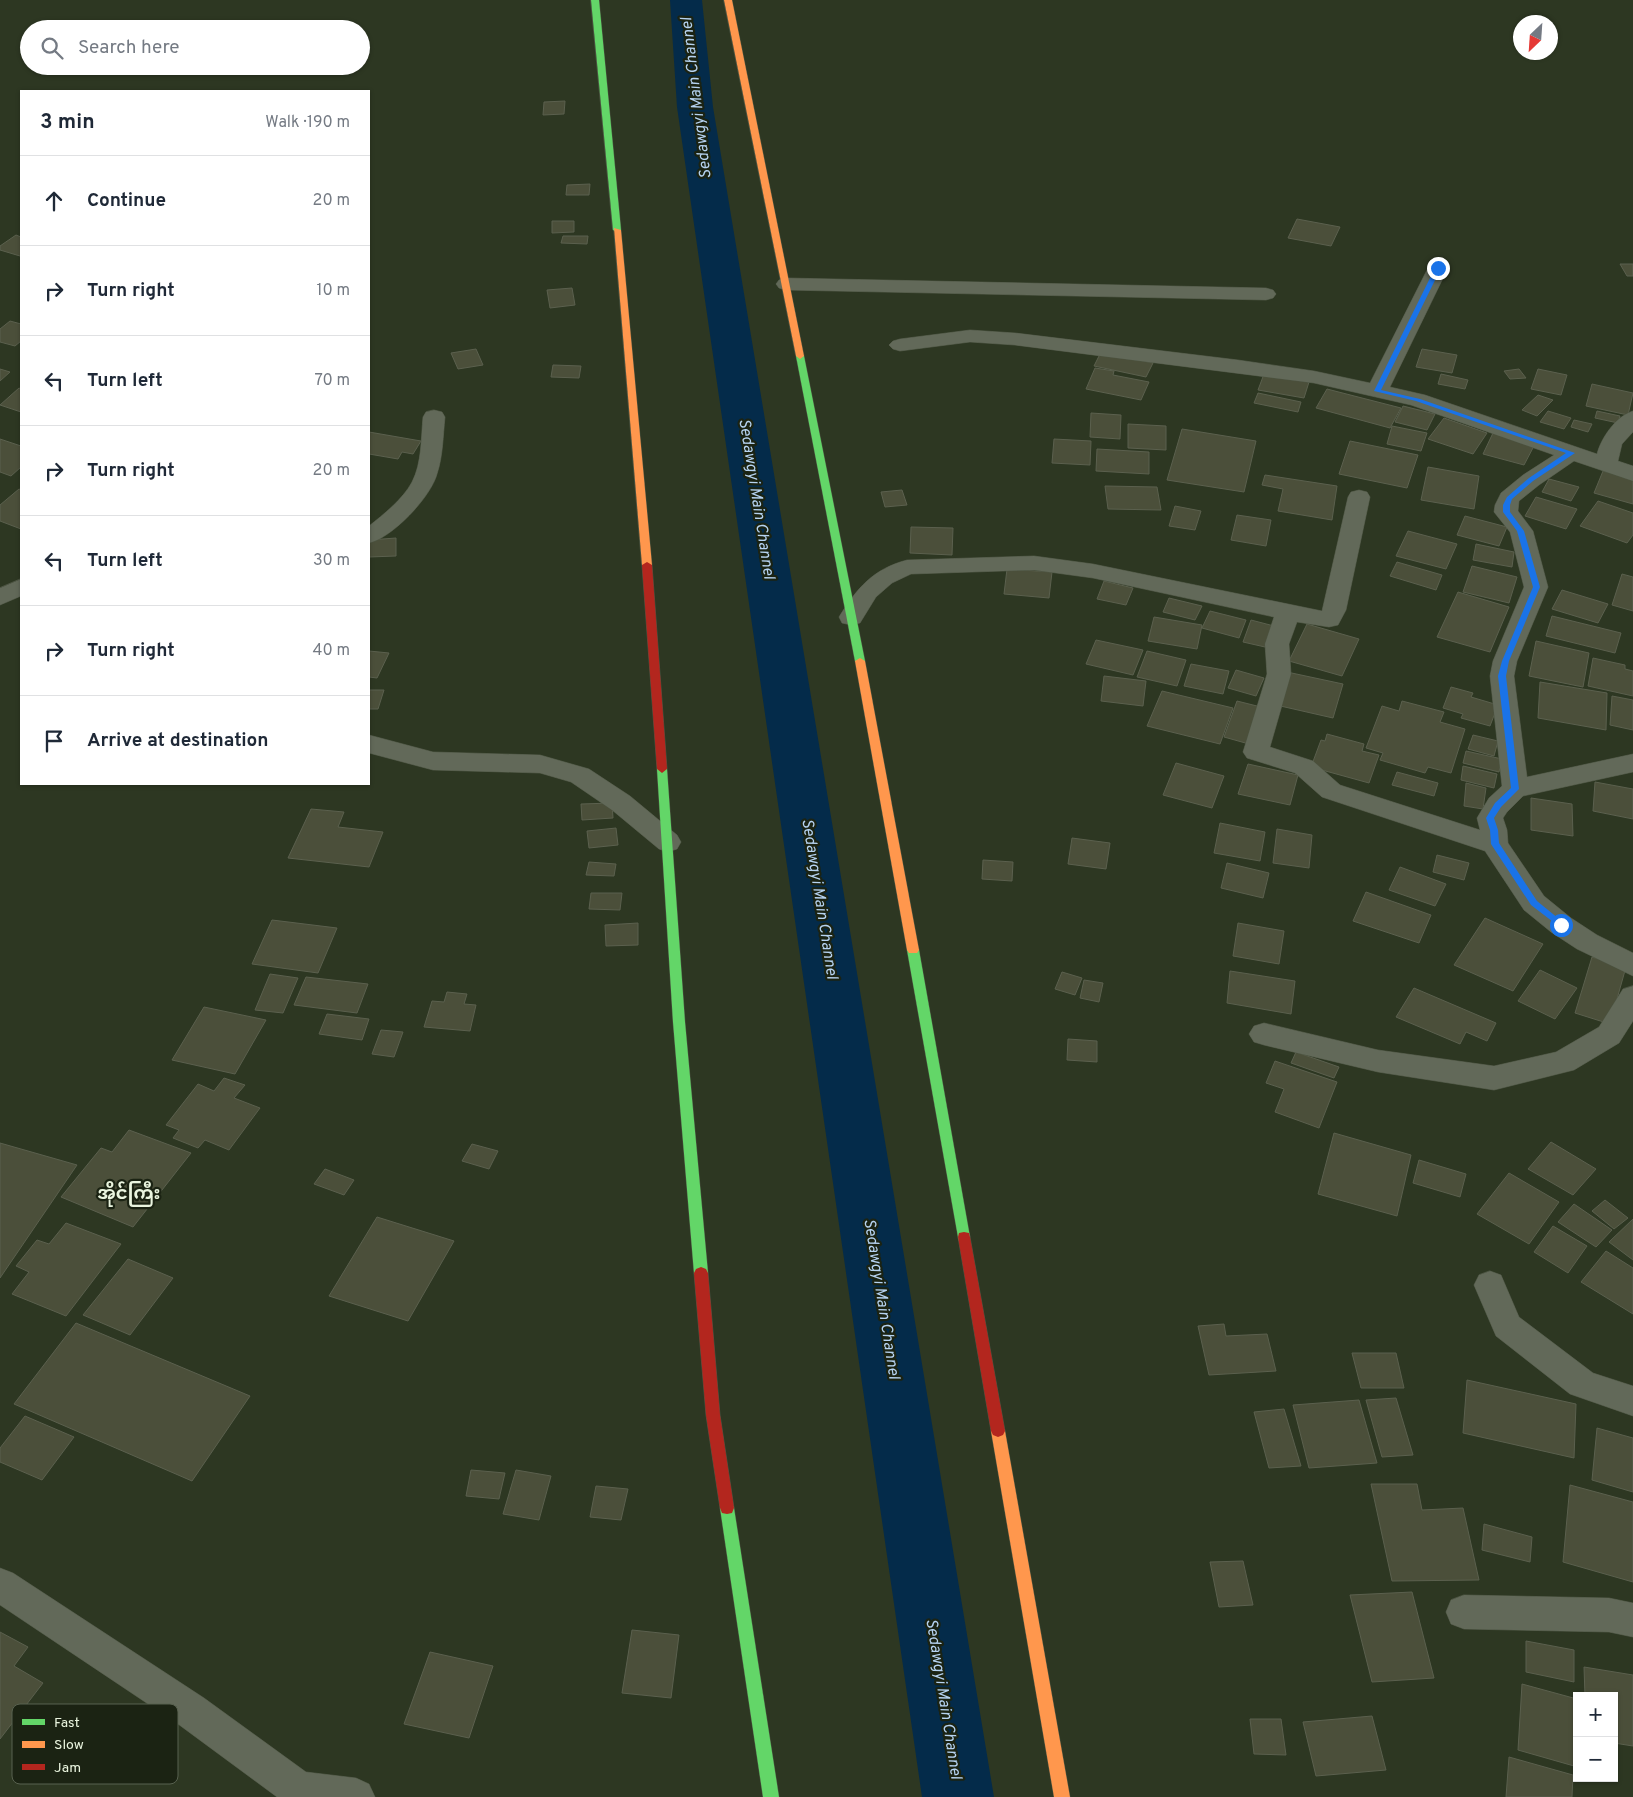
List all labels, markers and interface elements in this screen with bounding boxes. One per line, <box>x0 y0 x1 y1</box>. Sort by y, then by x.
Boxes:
water label: Sedawgyi Main Channel <box>677 15 717 180</box>
north arrow <box>1513 15 1558 60</box>
search box <box>20 20 370 75</box>
icon: search <box>38 34 66 62</box>
text: Search here <box>78 36 180 60</box>
text: 3 min <box>40 109 95 136</box>
text: Walk · 190 m <box>265 113 350 133</box>
icon: ahead <box>40 187 68 215</box>
text: Continue <box>87 189 166 213</box>
text: 20 m <box>313 191 350 211</box>
route end <box>1427 257 1450 280</box>
icon: right <box>40 277 68 305</box>
text: Turn right <box>87 279 175 303</box>
text: 10 m <box>316 281 350 301</box>
icon: left <box>40 367 68 395</box>
text: Turn left <box>87 369 163 393</box>
text: 70 m <box>315 371 350 391</box>
water label: Sedawgyi Main Channel <box>733 417 779 582</box>
icon: right <box>40 457 68 485</box>
text: Turn right <box>87 459 175 483</box>
text: 20 m <box>313 461 350 481</box>
icon: left <box>40 547 68 575</box>
text: Turn left <box>87 549 163 573</box>
text: 30 m <box>313 551 350 571</box>
icon: right <box>40 637 68 665</box>
text: Turn right <box>87 639 175 663</box>
text: 40 m <box>312 641 350 661</box>
icon: arrive <box>40 727 68 755</box>
text: Arrive at destination <box>87 729 268 753</box>
water label: Sedawgyi Main Channel <box>796 817 842 982</box>
route start <box>1550 914 1573 937</box>
district label: အိုင်ကြီး <box>98 1181 160 1207</box>
water label: Sedawgyi Main Channel <box>858 1217 904 1382</box>
water label: Sedawgyi Main Channel <box>920 1617 966 1782</box>
map controls <box>1573 1692 1618 1782</box>
button: + <box>1573 1692 1618 1737</box>
legend <box>12 1704 178 1784</box>
text: Fast <box>54 1715 80 1732</box>
text: Slow <box>54 1737 84 1754</box>
button: − <box>1573 1737 1618 1782</box>
text: Jam <box>54 1760 81 1777</box>

